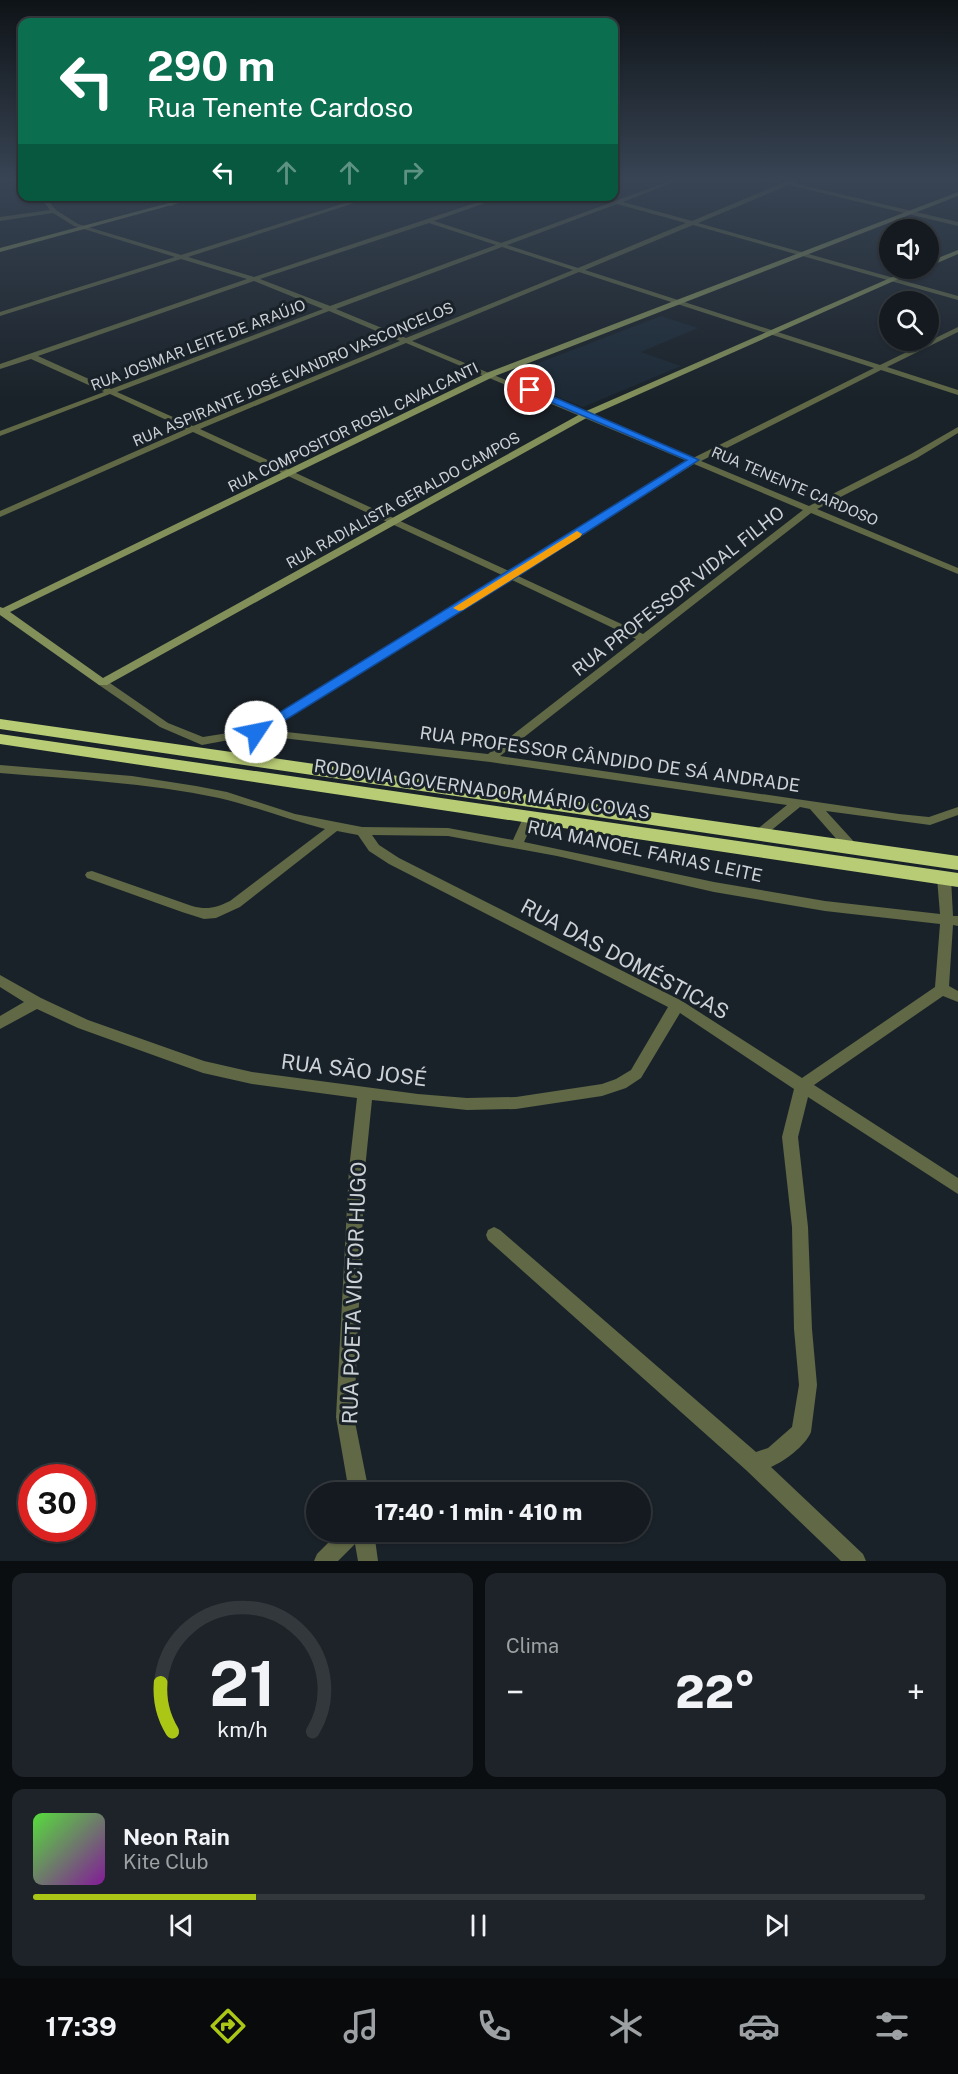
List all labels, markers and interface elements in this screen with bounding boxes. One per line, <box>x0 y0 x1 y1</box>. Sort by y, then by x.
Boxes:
text: 290 m <box>147 41 275 90</box>
icon: left <box>48 42 126 120</box>
text: Rua Tenente Cardoso <box>147 91 413 123</box>
icon: left <box>207 156 240 189</box>
icon: ahead <box>270 156 303 189</box>
icon: ahead <box>333 156 366 189</box>
icon: right <box>396 156 429 189</box>
map controls <box>879 219 939 351</box>
button: sound <box>879 219 939 279</box>
button: search <box>879 291 939 351</box>
street label: RUA JOSIMAR LEITE DE ARAÚJO <box>88 295 308 394</box>
street label: RUA ASPIRANTE JOSÉ EVANDRO VASCONCELOS <box>130 298 456 450</box>
street label: RUA COMPOSITOR ROSIL CAVALCANTI <box>225 359 481 495</box>
pin <box>504 364 555 415</box>
icon: arrive <box>513 373 546 406</box>
street label: RUA RADIALISTA GERALDO CAMPOS <box>283 428 523 572</box>
street label: RUA TENENTE CARDOSO <box>709 443 881 529</box>
street label: RUA PROFESSOR VIDAL FILHO <box>568 502 788 680</box>
position arrow <box>224 700 288 764</box>
street label: RUA PROFESSOR CÂNDIDO DE SÁ ANDRADE <box>418 721 802 796</box>
street label: RODOVIA GOVERNADOR MÁRIO COVAS <box>313 754 651 823</box>
street label: RUA MANOEL FARIAS LEITE <box>526 816 764 886</box>
street label: RUA DAS DOMÉSTICAS <box>517 893 733 1025</box>
street label: RUA SÃO JOSÉ <box>280 1049 428 1091</box>
street label: RUA POETA VICTOR HUGO <box>337 1161 371 1425</box>
speed limit sign: 30 <box>18 1464 96 1542</box>
text: 17:40 · 1 min · 410 m <box>375 1499 582 1525</box>
text: Clima <box>506 1634 559 1658</box>
text: 21 <box>209 1647 276 1720</box>
text: 22° <box>675 1665 756 1718</box>
text: − <box>506 1673 524 1711</box>
text: + <box>907 1673 925 1711</box>
text: km/h <box>217 1717 268 1742</box>
text: Neon Rain <box>123 1824 230 1850</box>
text: Kite Club <box>123 1850 208 1874</box>
icon: previous <box>165 1909 198 1942</box>
icon: pause <box>462 1909 495 1942</box>
icon: next <box>760 1909 793 1942</box>
icon: directions <box>207 2005 249 2047</box>
icon: music <box>340 2005 382 2047</box>
icon: phone <box>473 2005 515 2047</box>
icon: climate <box>605 2005 647 2047</box>
icon: car <box>738 2005 780 2047</box>
icon: filters <box>871 2005 913 2047</box>
text: 17:39 <box>45 2010 117 2042</box>

